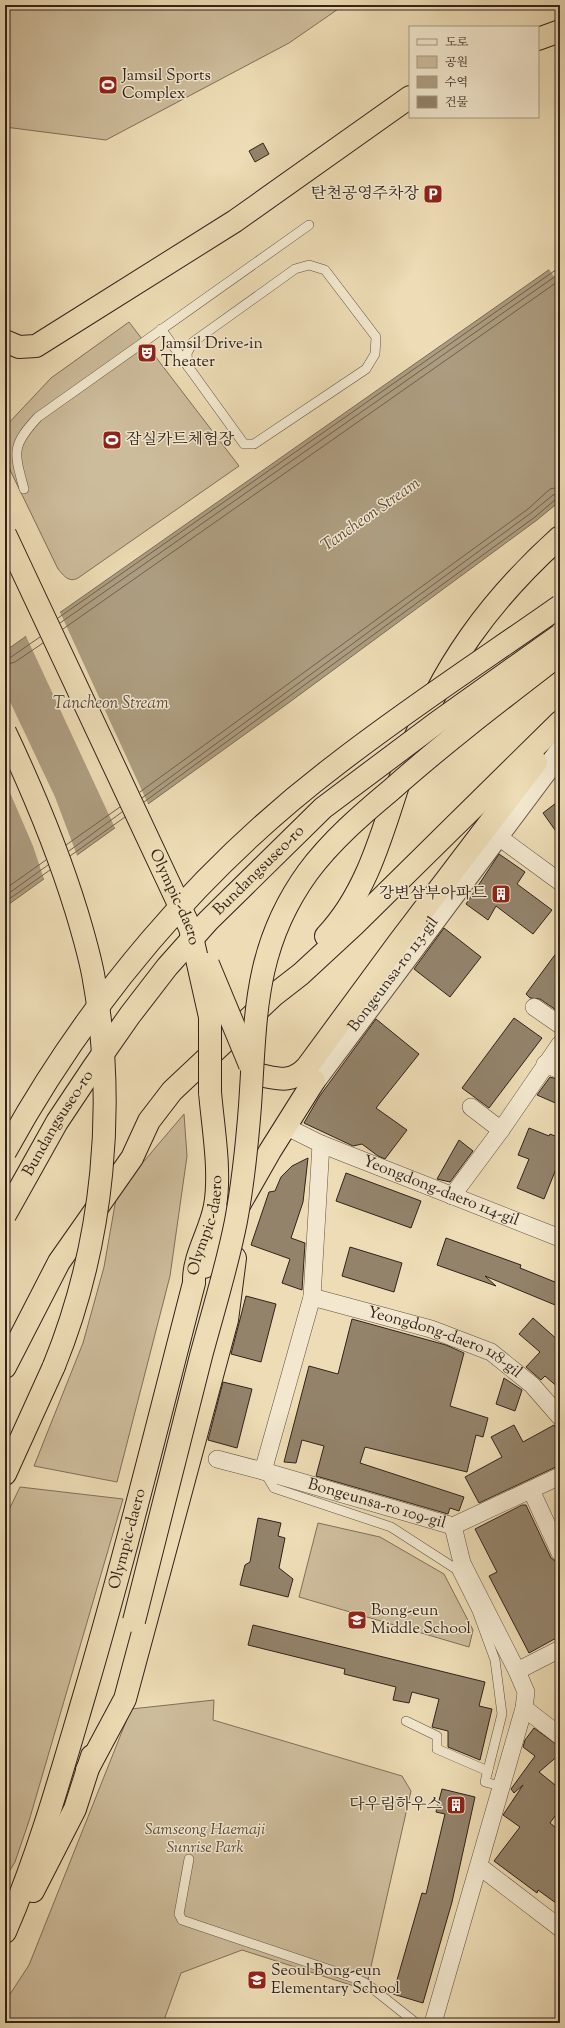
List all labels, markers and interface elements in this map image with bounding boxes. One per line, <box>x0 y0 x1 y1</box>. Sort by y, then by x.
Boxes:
legend <box>409 26 539 118</box>
text: 도로 <box>445 34 469 52</box>
text: 공원 <box>445 54 468 72</box>
place label: Jamsil Sports Complex <box>121 65 211 106</box>
sports icon: Jamsil Sports Complex <box>97 74 119 96</box>
text: 수역 <box>445 74 468 92</box>
text: 건물 <box>445 94 469 112</box>
place label: 탄천공영주차장 <box>311 183 420 206</box>
parking icon: 탄천공영주차장 <box>422 183 444 205</box>
place label: Jamsil Drive-in Theater <box>160 333 263 374</box>
theatre icon: Jamsil Drive-in Theater <box>136 342 158 364</box>
sports icon: 잠실카트체험장 <box>101 429 123 451</box>
place label: 잠실카트체험장 <box>126 429 235 452</box>
water label: Tancheon Stream <box>317 472 425 558</box>
water label: Tancheon Stream <box>53 692 169 716</box>
street label: Bundangsuseo-ro <box>208 820 310 921</box>
street label: Olympic-daero <box>143 845 205 948</box>
place label: 강변삼부아파트 <box>379 883 488 906</box>
building icon: 강변삼부아파트 <box>490 883 512 905</box>
street label: Bongeunsa-ro 113-gil <box>343 912 445 1037</box>
street label: Bundangsuseo-ro <box>17 1066 100 1181</box>
street label: Yeongdong-daero 114-gil <box>359 1150 523 1232</box>
street label: Olympic-daero <box>183 1175 229 1277</box>
street label: Yeongdong-daero 118-gil <box>365 1301 527 1384</box>
street label: Bongeunsa-ro 109-gil <box>305 1473 449 1535</box>
street label: Olympic-daero <box>103 1486 152 1592</box>
place label: Bong-eun Middle School <box>371 1600 472 1641</box>
school or university icon: Bong-eun Middle School <box>346 1609 368 1631</box>
place label: 다우림하우스 <box>349 1794 443 1817</box>
building icon: 다우림하우스 <box>445 1794 467 1816</box>
park label: Samseong Haemaji Sunrise Park <box>145 1819 265 1860</box>
place label: Seoul Bong-eun Elementary School <box>271 1960 401 2001</box>
school or university icon: Seoul Bong-eun Elementary School <box>246 1969 268 1991</box>

